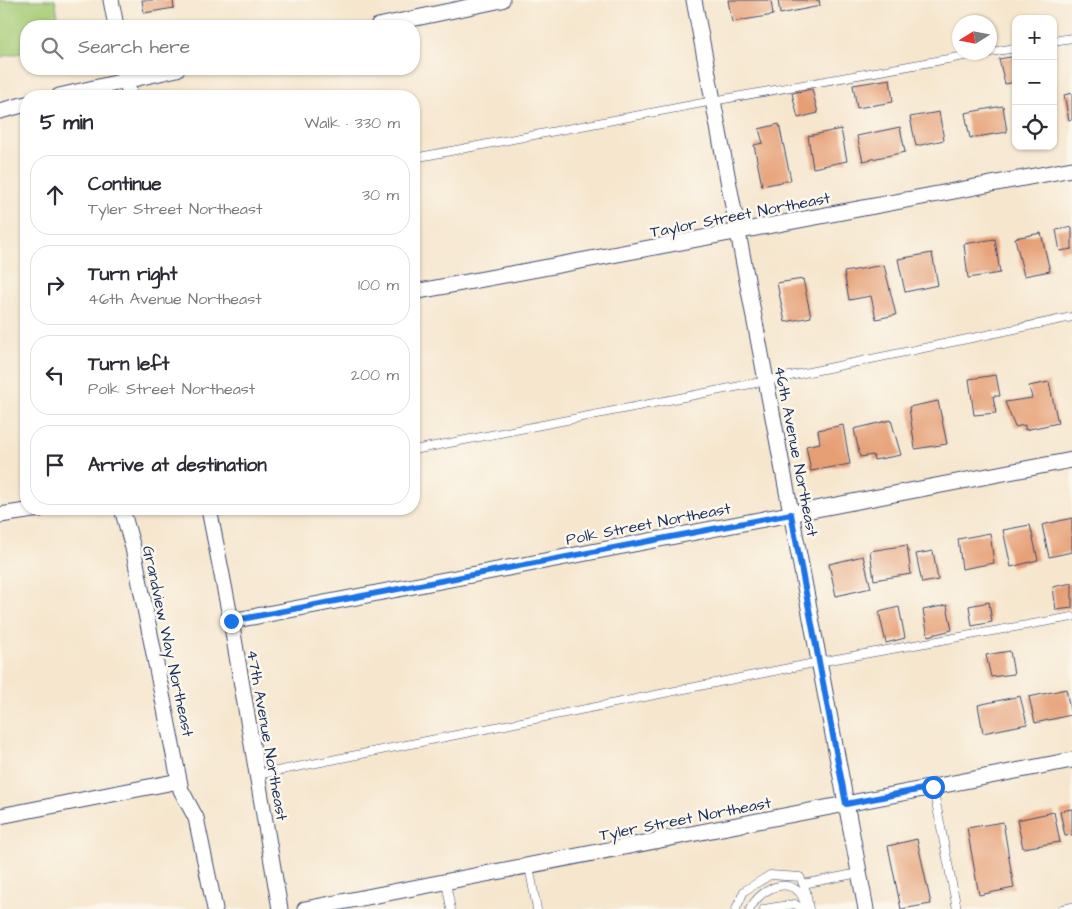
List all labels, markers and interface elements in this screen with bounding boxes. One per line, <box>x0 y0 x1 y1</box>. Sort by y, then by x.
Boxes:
north arrow <box>952 15 997 60</box>
map controls <box>1012 15 1057 150</box>
button: + <box>1012 15 1057 60</box>
search box <box>20 20 420 75</box>
icon: search <box>38 34 66 62</box>
text: Search here <box>78 34 190 61</box>
button: − <box>1012 60 1057 105</box>
button: locate <box>1012 105 1057 150</box>
text: 5 min <box>40 108 93 137</box>
text: Walk · 330 m <box>304 112 400 134</box>
text: Continue <box>88 171 162 198</box>
icon: ahead <box>41 181 69 209</box>
text: 30 m <box>362 184 399 206</box>
street label: Taylor Street Northeast <box>648 187 833 244</box>
text: Tyler Street Northeast <box>88 198 262 220</box>
text: Turn right <box>88 261 177 288</box>
icon: right <box>41 271 69 299</box>
text: 100 m <box>358 274 399 296</box>
text: 46th Avenue Northeast <box>88 288 262 310</box>
text: Turn left <box>88 351 169 378</box>
icon: left <box>41 361 69 389</box>
text: 200 m <box>351 364 399 386</box>
street label: 46th Avenue Northeast <box>769 364 823 539</box>
text: Polk Street Northeast <box>88 378 255 400</box>
icon: arrive <box>41 451 69 479</box>
text: Arrive at destination <box>88 452 267 479</box>
street label: Polk Street Northeast <box>564 497 733 551</box>
street label: Grandview Way Northeast <box>136 544 199 740</box>
route end <box>220 610 243 633</box>
street label: 47th Avenue Northeast <box>241 648 293 823</box>
route start <box>922 776 945 799</box>
street label: Tyler Street Northeast <box>597 791 774 847</box>

